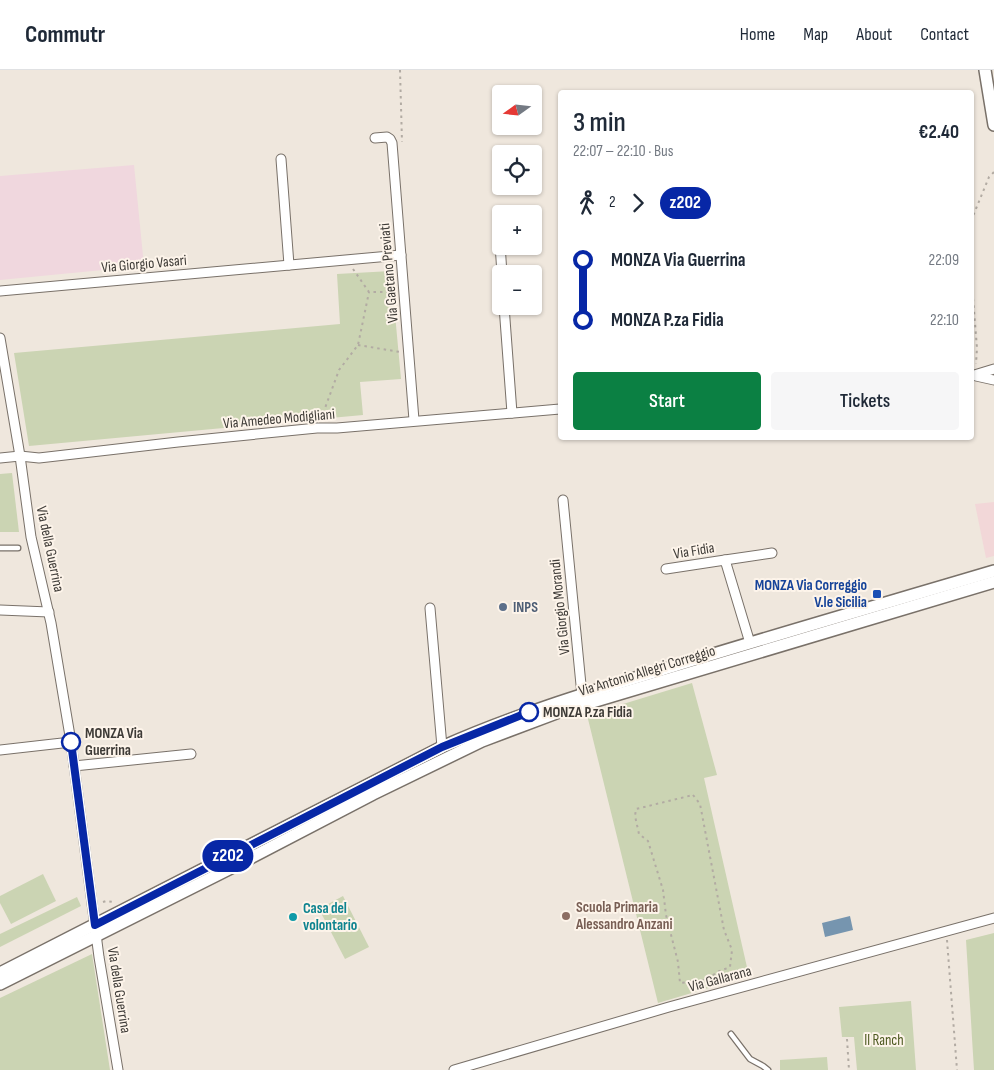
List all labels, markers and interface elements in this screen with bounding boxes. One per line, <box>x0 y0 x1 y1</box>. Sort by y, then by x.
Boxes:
text: Commutr <box>25 20 105 49</box>
text: Home <box>740 24 775 45</box>
text: Map <box>803 24 828 45</box>
text: About <box>856 24 892 45</box>
text: Contact <box>920 24 969 45</box>
north arrow <box>492 85 542 135</box>
map controls <box>492 85 542 315</box>
text: 3 min <box>573 106 626 139</box>
text: €2.40 <box>918 121 959 144</box>
text: 22:07 – 22:10 · Bus <box>573 142 674 161</box>
button: locate <box>492 145 542 195</box>
icon: walk <box>573 189 601 217</box>
icon: forward <box>624 189 652 217</box>
text: z202 <box>670 192 701 213</box>
text: 2 <box>609 193 616 212</box>
button: + <box>492 205 542 255</box>
street label: Via Gaetano Previati <box>375 222 403 324</box>
text: MONZA Via Guerrina <box>611 249 746 272</box>
street label: Via Giorgio Vasari <box>100 251 188 277</box>
text: 22:09 <box>929 251 959 270</box>
button: − <box>492 265 542 315</box>
text: MONZA P.za Fidia <box>611 309 724 332</box>
text: 22:10 <box>930 311 959 330</box>
button: Start <box>573 372 761 430</box>
button: Tickets <box>771 372 959 430</box>
street label: Via Amedeo Modigliani <box>222 405 336 433</box>
street label: Via della Guerrina <box>32 504 68 594</box>
street label: Via Fidia <box>672 538 716 564</box>
street label: Via Giorgio Morandi <box>546 558 574 656</box>
place label: MONZA Via Correggio V.le Sicilia <box>755 576 867 612</box>
marker: MONZA Via Correggio V.le Sicilia <box>871 588 883 600</box>
place label: INPS <box>513 598 538 617</box>
marker: INPS <box>497 601 509 613</box>
street label: Via Antonio Allegri Correggio <box>576 641 718 701</box>
marker: MONZA P.za Fidia <box>519 702 539 722</box>
place label: MONZA P.za Fidia <box>543 703 632 722</box>
place label: MONZA Via Guerrina <box>85 724 143 760</box>
marker: MONZA Via Guerrina <box>61 732 81 752</box>
line badge: z202 <box>193 840 263 872</box>
text: z202 <box>212 845 244 866</box>
place label: Scuola Primaria Alessandro Anzani <box>575 898 672 934</box>
place label: Casa del volontario <box>303 899 357 935</box>
marker: Scuola Primaria Alessandro Anzani <box>560 910 572 922</box>
marker: Casa del volontario <box>287 911 299 923</box>
street label: Via della Guerrina <box>103 945 135 1035</box>
street label: Via Gallarana <box>686 961 754 996</box>
park label: Il Ranch <box>864 1031 904 1050</box>

